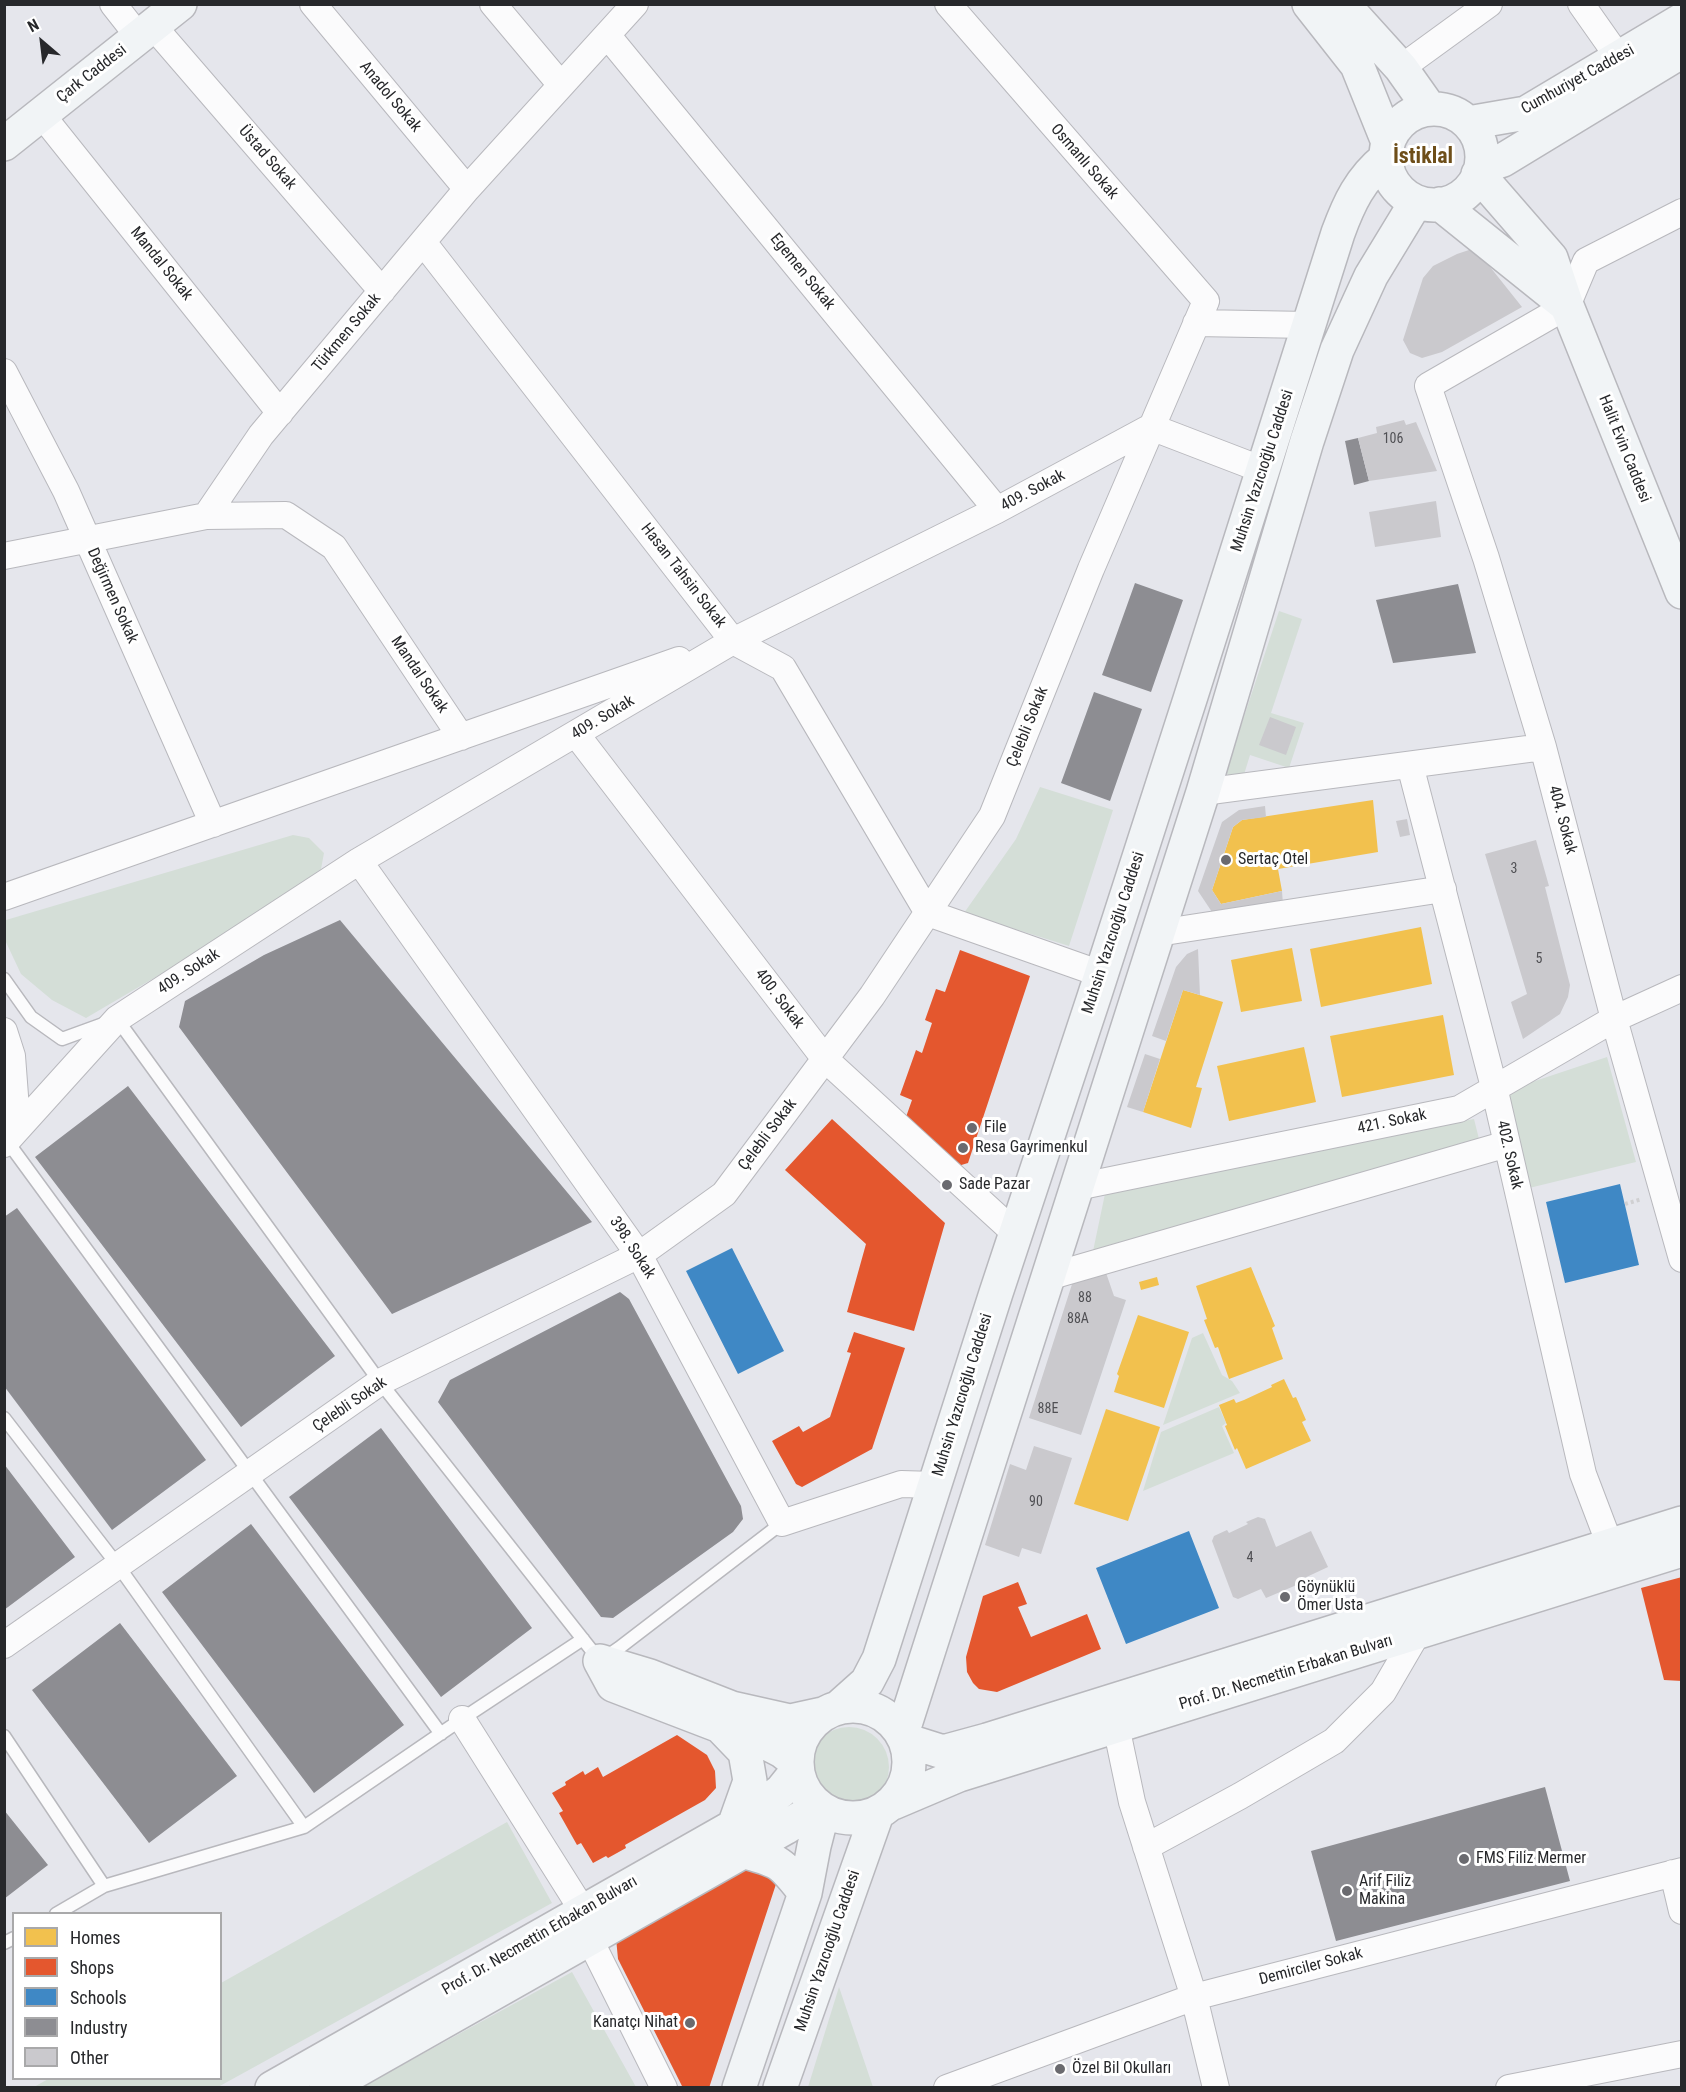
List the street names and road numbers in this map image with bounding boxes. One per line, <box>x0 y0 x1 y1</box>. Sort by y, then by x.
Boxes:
street label: Çark Caddesi <box>53 41 131 107</box>
street label: Cumhuriyet Caddesi <box>1518 41 1638 119</box>
street label: Anadol Sokak <box>355 58 425 136</box>
street label: Osmanlı Sokak <box>1046 120 1122 204</box>
street label: Üstad Sokak <box>234 122 300 194</box>
street label: Mandal Sokak <box>126 223 196 305</box>
street label: Egemen Sokak <box>765 230 839 314</box>
street label: Türkmen Sokak <box>309 290 385 376</box>
street label: Muhsin Yazıcıoğlu Caddesi <box>1228 387 1298 555</box>
street label: Halit Evin Caddesi <box>1594 393 1654 505</box>
street label: 409. Sokak <box>998 466 1068 516</box>
street label: Hasan Tahsin Sokak <box>636 520 730 632</box>
street label: Değirmen Sokak <box>82 545 142 647</box>
street label: Mandal Sokak <box>386 633 452 717</box>
street label: Çelebli Sokak <box>1003 684 1053 770</box>
street label: 409. Sokak <box>568 692 638 744</box>
street label: 404. Sokak <box>1544 784 1580 856</box>
street label: Muhsin Yazıcıoğlu Caddesi <box>1079 849 1149 1017</box>
street label: 409. Sokak <box>154 945 224 999</box>
street label: 400. Sokak <box>750 965 808 1033</box>
street label: Çelebli Sokak <box>735 1095 801 1175</box>
street label: 421. Sokak <box>1356 1105 1428 1139</box>
street label: 402. Sokak <box>1492 1119 1526 1191</box>
street label: 398. Sokak <box>605 1213 659 1283</box>
street label: Muhsin Yazıcıoğlu Caddesi <box>929 1311 997 1479</box>
street label: Çelebli Sokak <box>309 1373 391 1437</box>
street label: Prof. Dr. Necmettin Erbakan Bulvarı <box>1177 1631 1395 1715</box>
street label: Muhsin Yazıcıoğlu Caddesi <box>791 1868 865 2034</box>
street label: Prof. Dr. Necmettin Erbakan Bulvarı <box>439 1872 641 2000</box>
street label: Demirciler Sokak <box>1257 1944 1365 1990</box>

